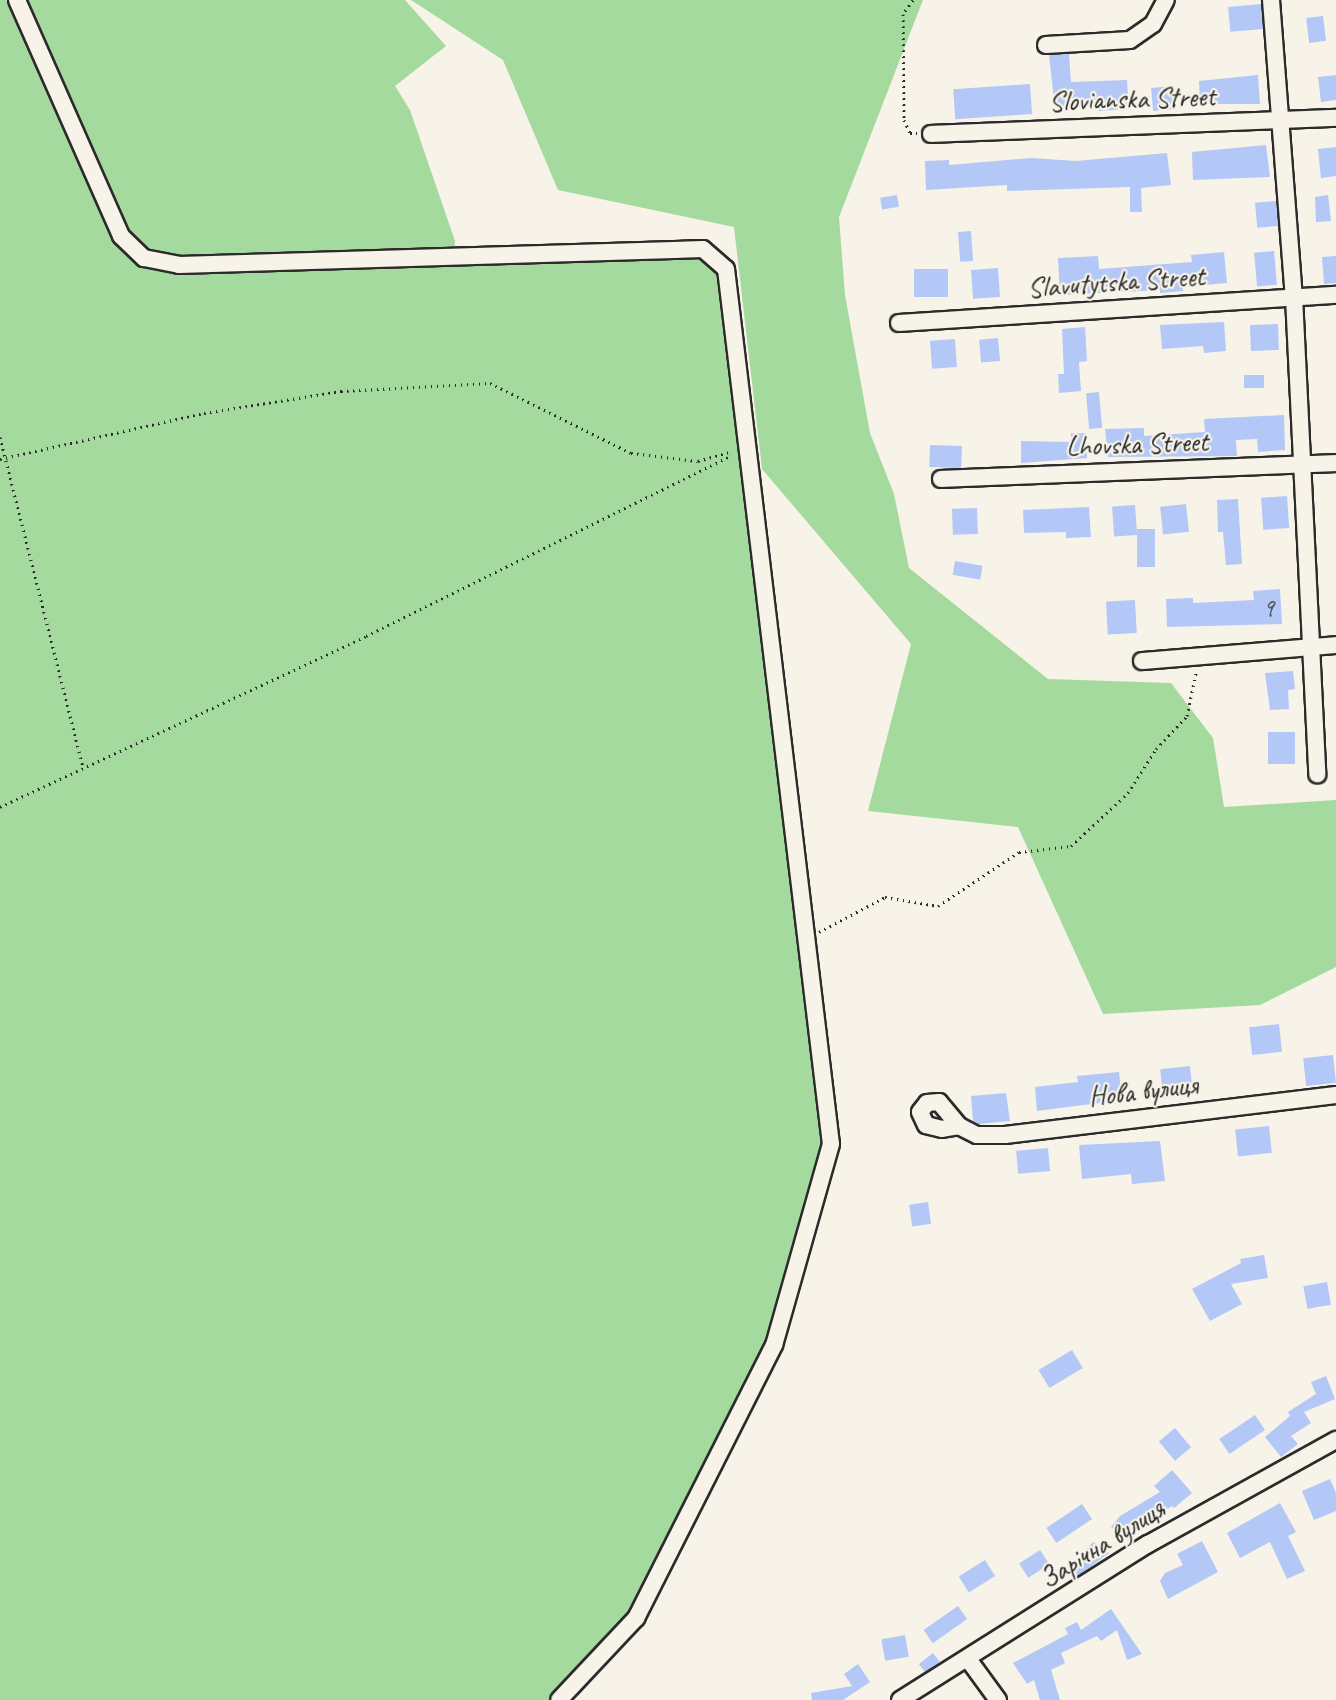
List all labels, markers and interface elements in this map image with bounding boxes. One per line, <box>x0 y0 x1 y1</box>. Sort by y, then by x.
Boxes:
street label: Slovianska Street <box>1048 79 1216 119</box>
street label: Slavutytska Street <box>1026 259 1206 305</box>
street label: Lhovska Street <box>1065 425 1209 463</box>
house number: 9 <box>1262 592 1274 624</box>
street label: Нова вулиця <box>1086 1068 1200 1114</box>
street label: Зарічна вулиця <box>1033 1492 1171 1596</box>

